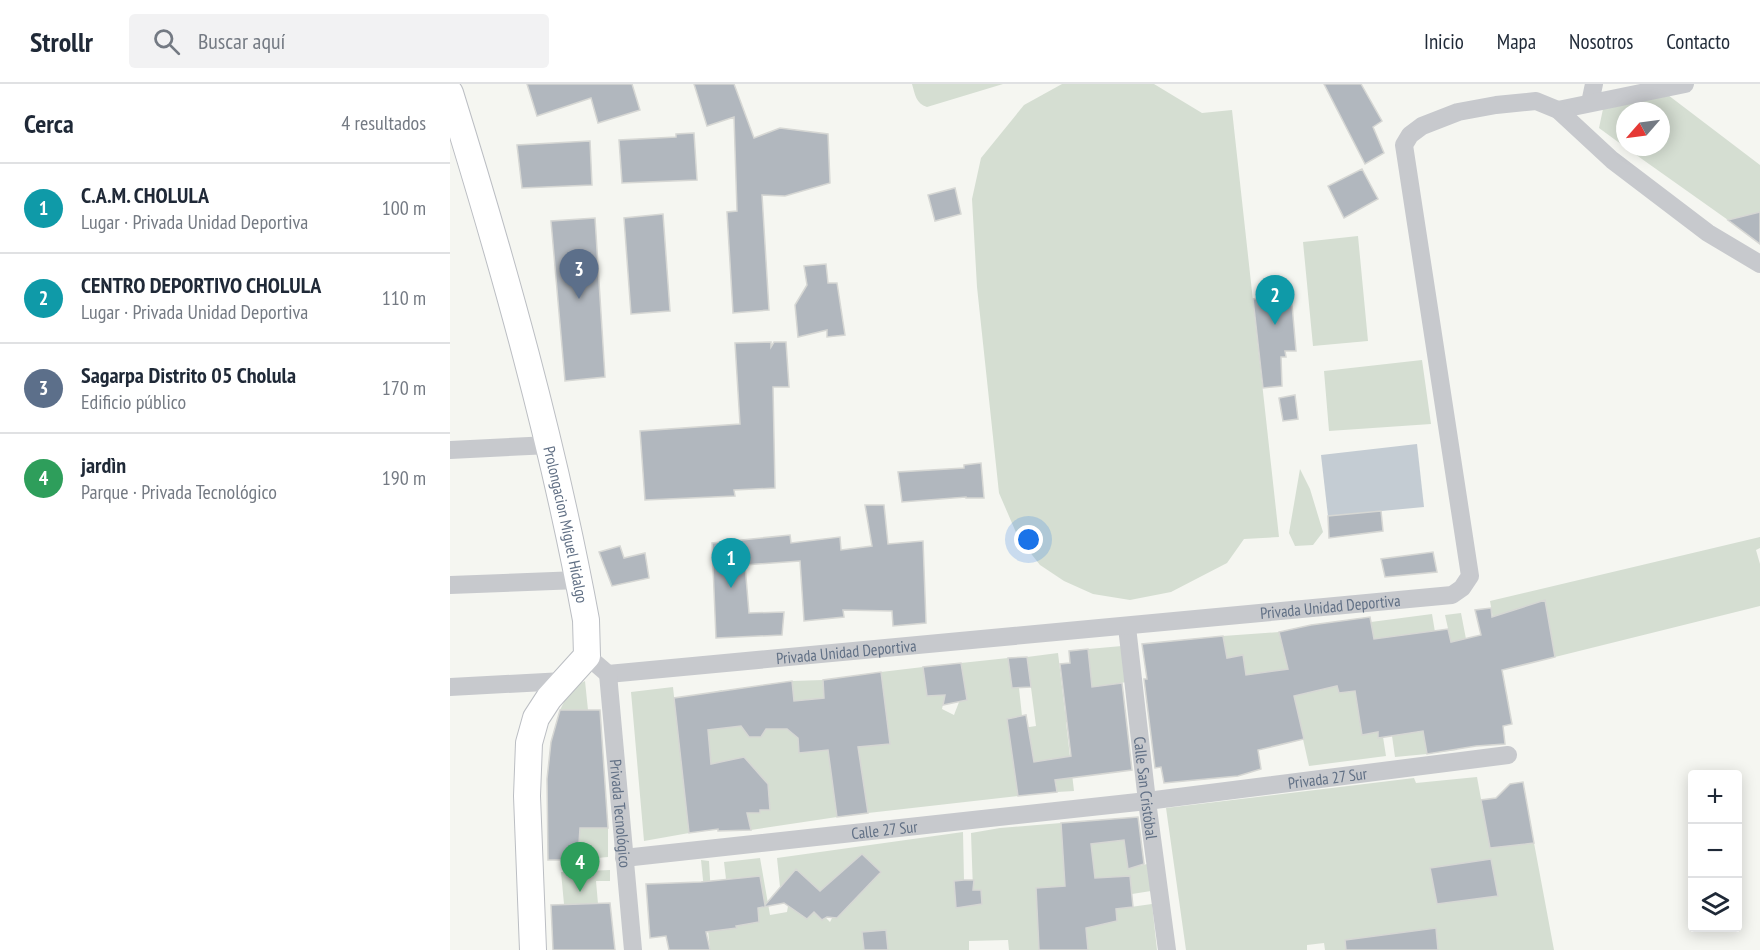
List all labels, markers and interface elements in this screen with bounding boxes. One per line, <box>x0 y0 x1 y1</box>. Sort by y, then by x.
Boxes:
search box <box>129 14 549 68</box>
text: Strollr <box>30 23 93 60</box>
icon: search <box>150 25 183 58</box>
text: Buscar aquí <box>198 27 285 55</box>
text: Inicio <box>1424 28 1464 55</box>
text: Mapa <box>1497 28 1536 55</box>
text: Nosotros <box>1569 28 1633 55</box>
text: Contacto <box>1666 28 1730 55</box>
north arrow <box>1616 102 1670 156</box>
text: Cerca <box>24 107 74 140</box>
text: 4 resultados <box>341 110 426 136</box>
text: C.A.M. CHOLULA <box>81 181 209 209</box>
text: 1 <box>39 195 48 221</box>
text: 100 m <box>382 195 426 221</box>
text: Lugar · Privada Unidad Deportiva <box>81 209 308 235</box>
pin: 3 <box>560 250 598 299</box>
text: CENTRO DEPORTIVO CHOLULA <box>81 271 321 299</box>
pin: 2 <box>1256 276 1294 325</box>
text: 2 <box>39 285 48 311</box>
text: 110 m <box>382 285 426 311</box>
text: Lugar · Privada Unidad Deportiva <box>81 299 308 325</box>
text: Sagarpa Distrito 05 Cholula <box>81 361 296 389</box>
text: 3 <box>39 375 48 401</box>
text: 170 m <box>382 375 426 401</box>
text: Edificio público <box>81 389 186 415</box>
street label: Prolongacion Miguel Hidalgo <box>539 444 593 605</box>
text: jardìn <box>81 451 126 479</box>
text: 4 <box>39 465 48 491</box>
text: 190 m <box>382 465 426 491</box>
text: Parque · Privada Tecnológico <box>81 479 277 505</box>
your location <box>1014 525 1043 554</box>
pin: 1 <box>712 538 750 588</box>
street label: Privada Unidad Deportiva <box>1259 590 1401 623</box>
street label: Privada Unidad Deportiva <box>775 635 917 668</box>
street label: Calle San Cristóbal <box>1130 735 1162 841</box>
street label: Privada Tecnológico <box>606 758 635 869</box>
street label: Privada 27 Sur <box>1287 763 1369 793</box>
map controls <box>1688 770 1742 932</box>
button: + <box>1688 770 1742 824</box>
street label: Calle 27 Sur <box>850 816 919 843</box>
button: − <box>1688 824 1742 878</box>
pin: 4 <box>560 842 600 892</box>
button: layers <box>1688 878 1742 932</box>

